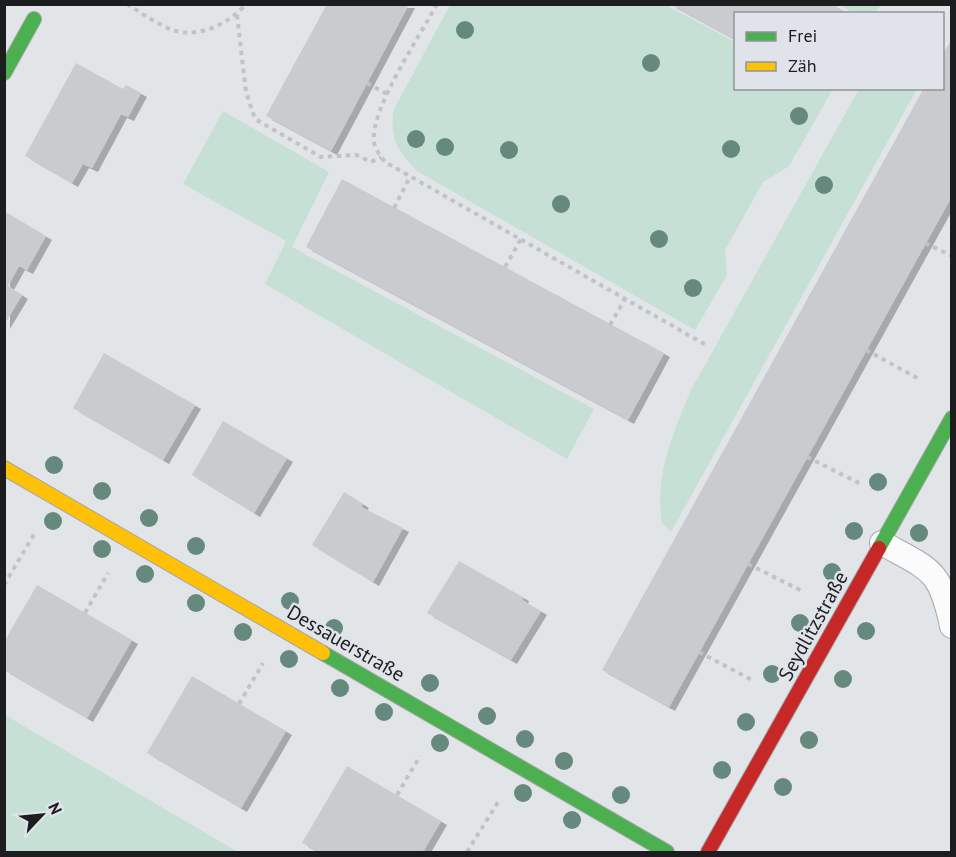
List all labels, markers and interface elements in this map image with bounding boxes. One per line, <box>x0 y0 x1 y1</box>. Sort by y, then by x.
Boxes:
legend <box>734 12 944 90</box>
text: Frei <box>788 24 817 47</box>
text: Zäh <box>788 54 817 77</box>
street label: Seydlitzstraße <box>772 567 854 685</box>
street label: Dessauerstraße <box>282 599 410 687</box>
north arrow <box>12 785 72 845</box>
text: N <box>44 799 67 818</box>

